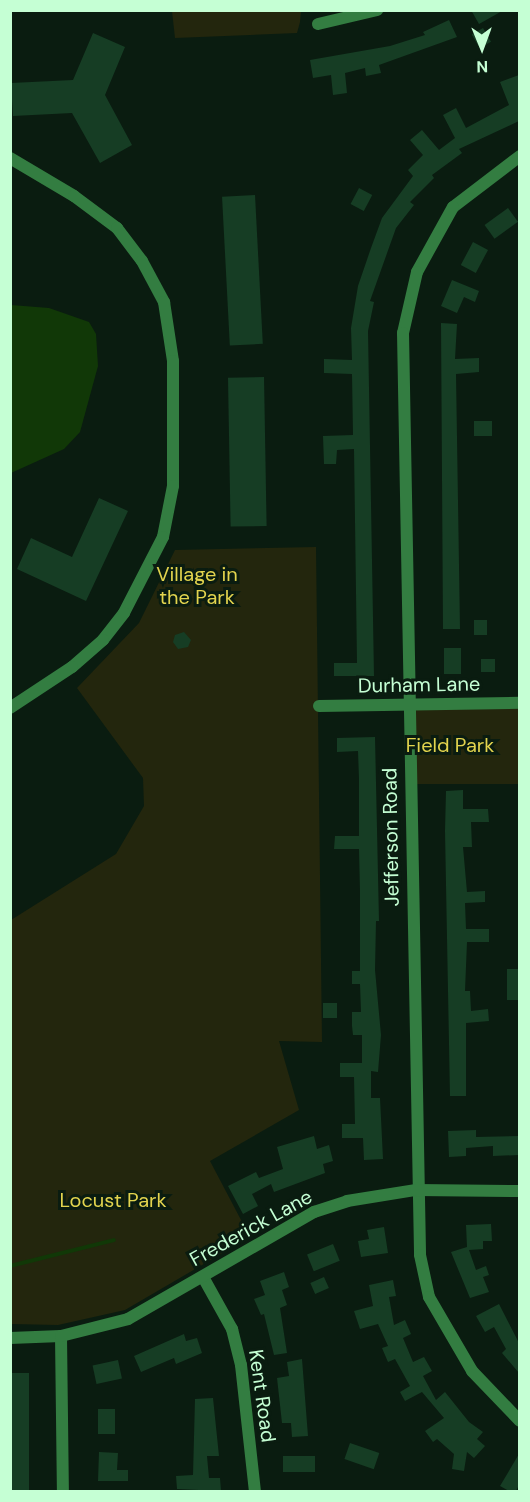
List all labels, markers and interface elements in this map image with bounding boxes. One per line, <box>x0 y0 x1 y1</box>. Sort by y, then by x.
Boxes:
north arrow <box>452 18 512 78</box>
text: N <box>476 56 488 77</box>
park label: Village in the Park <box>156 562 238 609</box>
street label: Durham Lane <box>358 672 480 698</box>
park label: Field Park <box>406 733 494 757</box>
street label: Jefferson Road <box>378 768 404 906</box>
street label: Frederick Lane <box>186 1184 316 1272</box>
park label: Locust Park <box>59 1188 167 1212</box>
street label: Kent Road <box>244 1348 280 1444</box>

